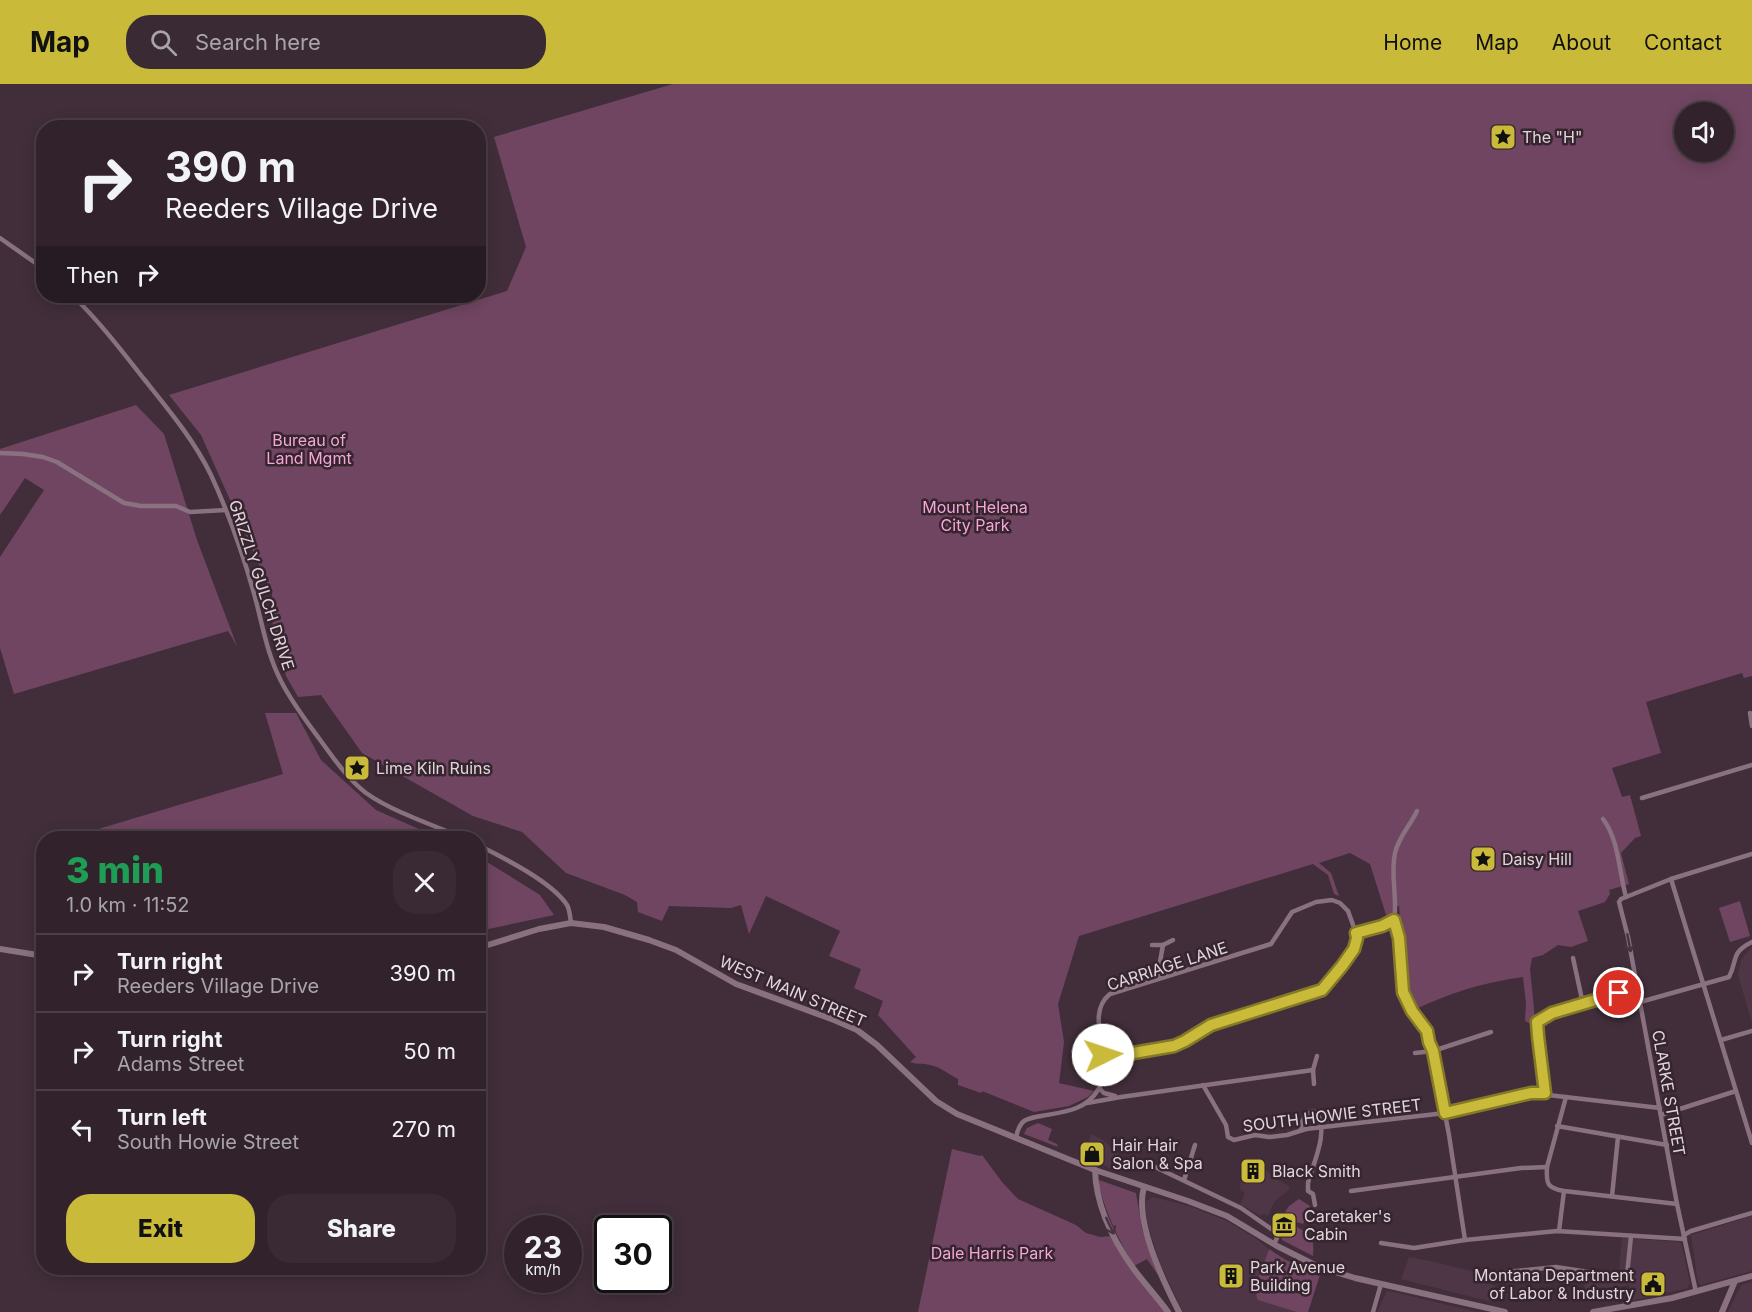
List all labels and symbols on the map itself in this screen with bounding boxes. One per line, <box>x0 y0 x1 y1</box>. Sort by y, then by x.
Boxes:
place icon: The "H" <box>1488 122 1518 152</box>
place label: The "H" <box>1522 127 1582 147</box>
park label: Bureau of Land Mgmt <box>266 430 352 468</box>
street label: GRIZZLY GULCH DRIVE <box>225 497 299 673</box>
park label: Mount Helena City Park <box>922 497 1028 535</box>
place icon: Lime Kiln Ruins <box>342 753 372 783</box>
place label: Lime Kiln Ruins <box>376 758 491 778</box>
place icon: Daisy Hill <box>1468 844 1498 874</box>
place label: Daisy Hill <box>1502 849 1572 869</box>
one-way arrow <box>1624 933 1635 952</box>
street label: CARRIAGE LANE <box>1104 937 1230 995</box>
street label: WEST MAIN STREET <box>717 951 869 1031</box>
pin <box>1593 967 1644 1018</box>
position arrow <box>1071 1023 1135 1087</box>
street label: CLARKE STREET <box>1648 1029 1690 1157</box>
street label: SOUTH HOWIE STREET <box>1242 1094 1422 1136</box>
place label: Hair Hair Salon & Spa <box>1112 1135 1203 1173</box>
shop icon: Hair Hair Salon & Spa <box>1077 1139 1107 1169</box>
building icon: Black Smith <box>1238 1156 1268 1186</box>
place label: Black Smith <box>1272 1161 1361 1181</box>
place label: Caretaker's Cabin <box>1304 1206 1391 1244</box>
museum icon: Caretaker's Cabin <box>1269 1210 1299 1240</box>
speed limit sign: 30 <box>594 1215 672 1293</box>
one-way arrow <box>1104 1216 1116 1234</box>
park label: Dale Harris Park <box>931 1243 1054 1263</box>
place label: Park Avenue Building <box>1250 1257 1345 1295</box>
building icon: Park Avenue Building <box>1216 1261 1246 1291</box>
place label: Montana Department of Labor & Industry <box>1474 1265 1634 1303</box>
public building icon: Montana Department of Labor & Industry <box>1638 1269 1668 1299</box>

